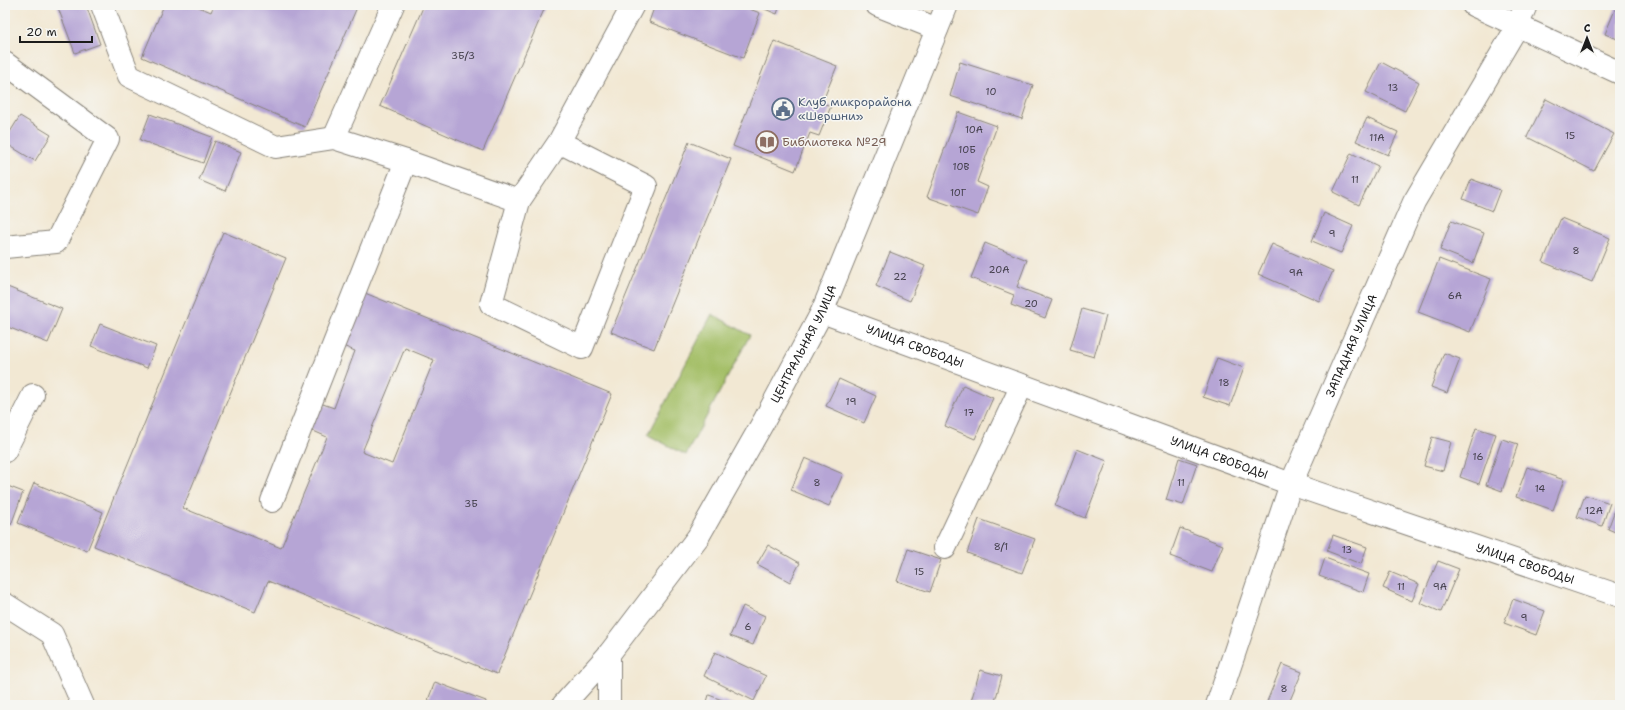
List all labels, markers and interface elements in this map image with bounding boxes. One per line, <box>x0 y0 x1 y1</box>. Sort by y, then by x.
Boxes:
scale bar <box>20 18 92 44</box>
north arrow <box>1567 18 1607 58</box>
text: С <box>1584 21 1591 36</box>
text: 20 m <box>26 24 57 40</box>
house number: 3Б/3 <box>451 49 475 62</box>
house number: 13 <box>1388 81 1398 94</box>
house number: 10 <box>986 85 996 98</box>
place label: Клуб микрорайона «Шершни» <box>798 94 912 124</box>
public building icon: Клуб микрорайона «Шершни» <box>770 96 796 122</box>
house number: 10А <box>965 123 983 136</box>
library icon: Библиотека №29 <box>754 129 780 155</box>
house number: 15 <box>1565 129 1575 142</box>
house number: 11А <box>1369 131 1385 144</box>
place label: Библиотека №29 <box>782 134 887 150</box>
house number: 10Б <box>958 143 976 156</box>
house number: 10В <box>953 160 970 173</box>
house number: 11 <box>1351 173 1359 186</box>
house number: 10Г <box>950 186 967 199</box>
house number: 9 <box>1329 227 1336 240</box>
house number: 8 <box>1573 244 1580 257</box>
house number: 20А <box>989 263 1009 276</box>
house number: 9А <box>1289 266 1303 279</box>
house number: 22 <box>893 270 907 283</box>
street label: ЦЕНТРАЛЬНАЯ УЛИЦА <box>767 282 840 406</box>
house number: 6А <box>1448 289 1462 302</box>
street label: ЗАПАДНАЯ УЛИЦА <box>1322 292 1381 400</box>
house number: 20 <box>1024 297 1038 310</box>
street label: УЛИЦА СВОБОДЫ <box>864 321 966 371</box>
house number: 18 <box>1218 376 1230 389</box>
house number: 19 <box>846 395 856 408</box>
house number: 17 <box>964 406 974 419</box>
street label: УЛИЦА СВОБОДЫ <box>1168 432 1270 483</box>
house number: 16 <box>1473 450 1483 463</box>
house number: 8 <box>814 476 821 489</box>
house number: 11 <box>1177 476 1185 489</box>
house number: 14 <box>1535 482 1545 495</box>
house number: 3Б <box>464 497 478 510</box>
house number: 12А <box>1585 504 1603 517</box>
house number: 8/1 <box>994 540 1008 553</box>
street label: УЛИЦА СВОБОДЫ <box>1474 540 1577 588</box>
house number: 13 <box>1342 543 1352 556</box>
house number: 15 <box>914 565 924 578</box>
house number: 11 <box>1397 580 1405 593</box>
house number: 9А <box>1433 580 1447 593</box>
house number: 9 <box>1521 611 1528 624</box>
house number: 6 <box>745 620 752 633</box>
house number: 8 <box>1281 682 1288 695</box>

